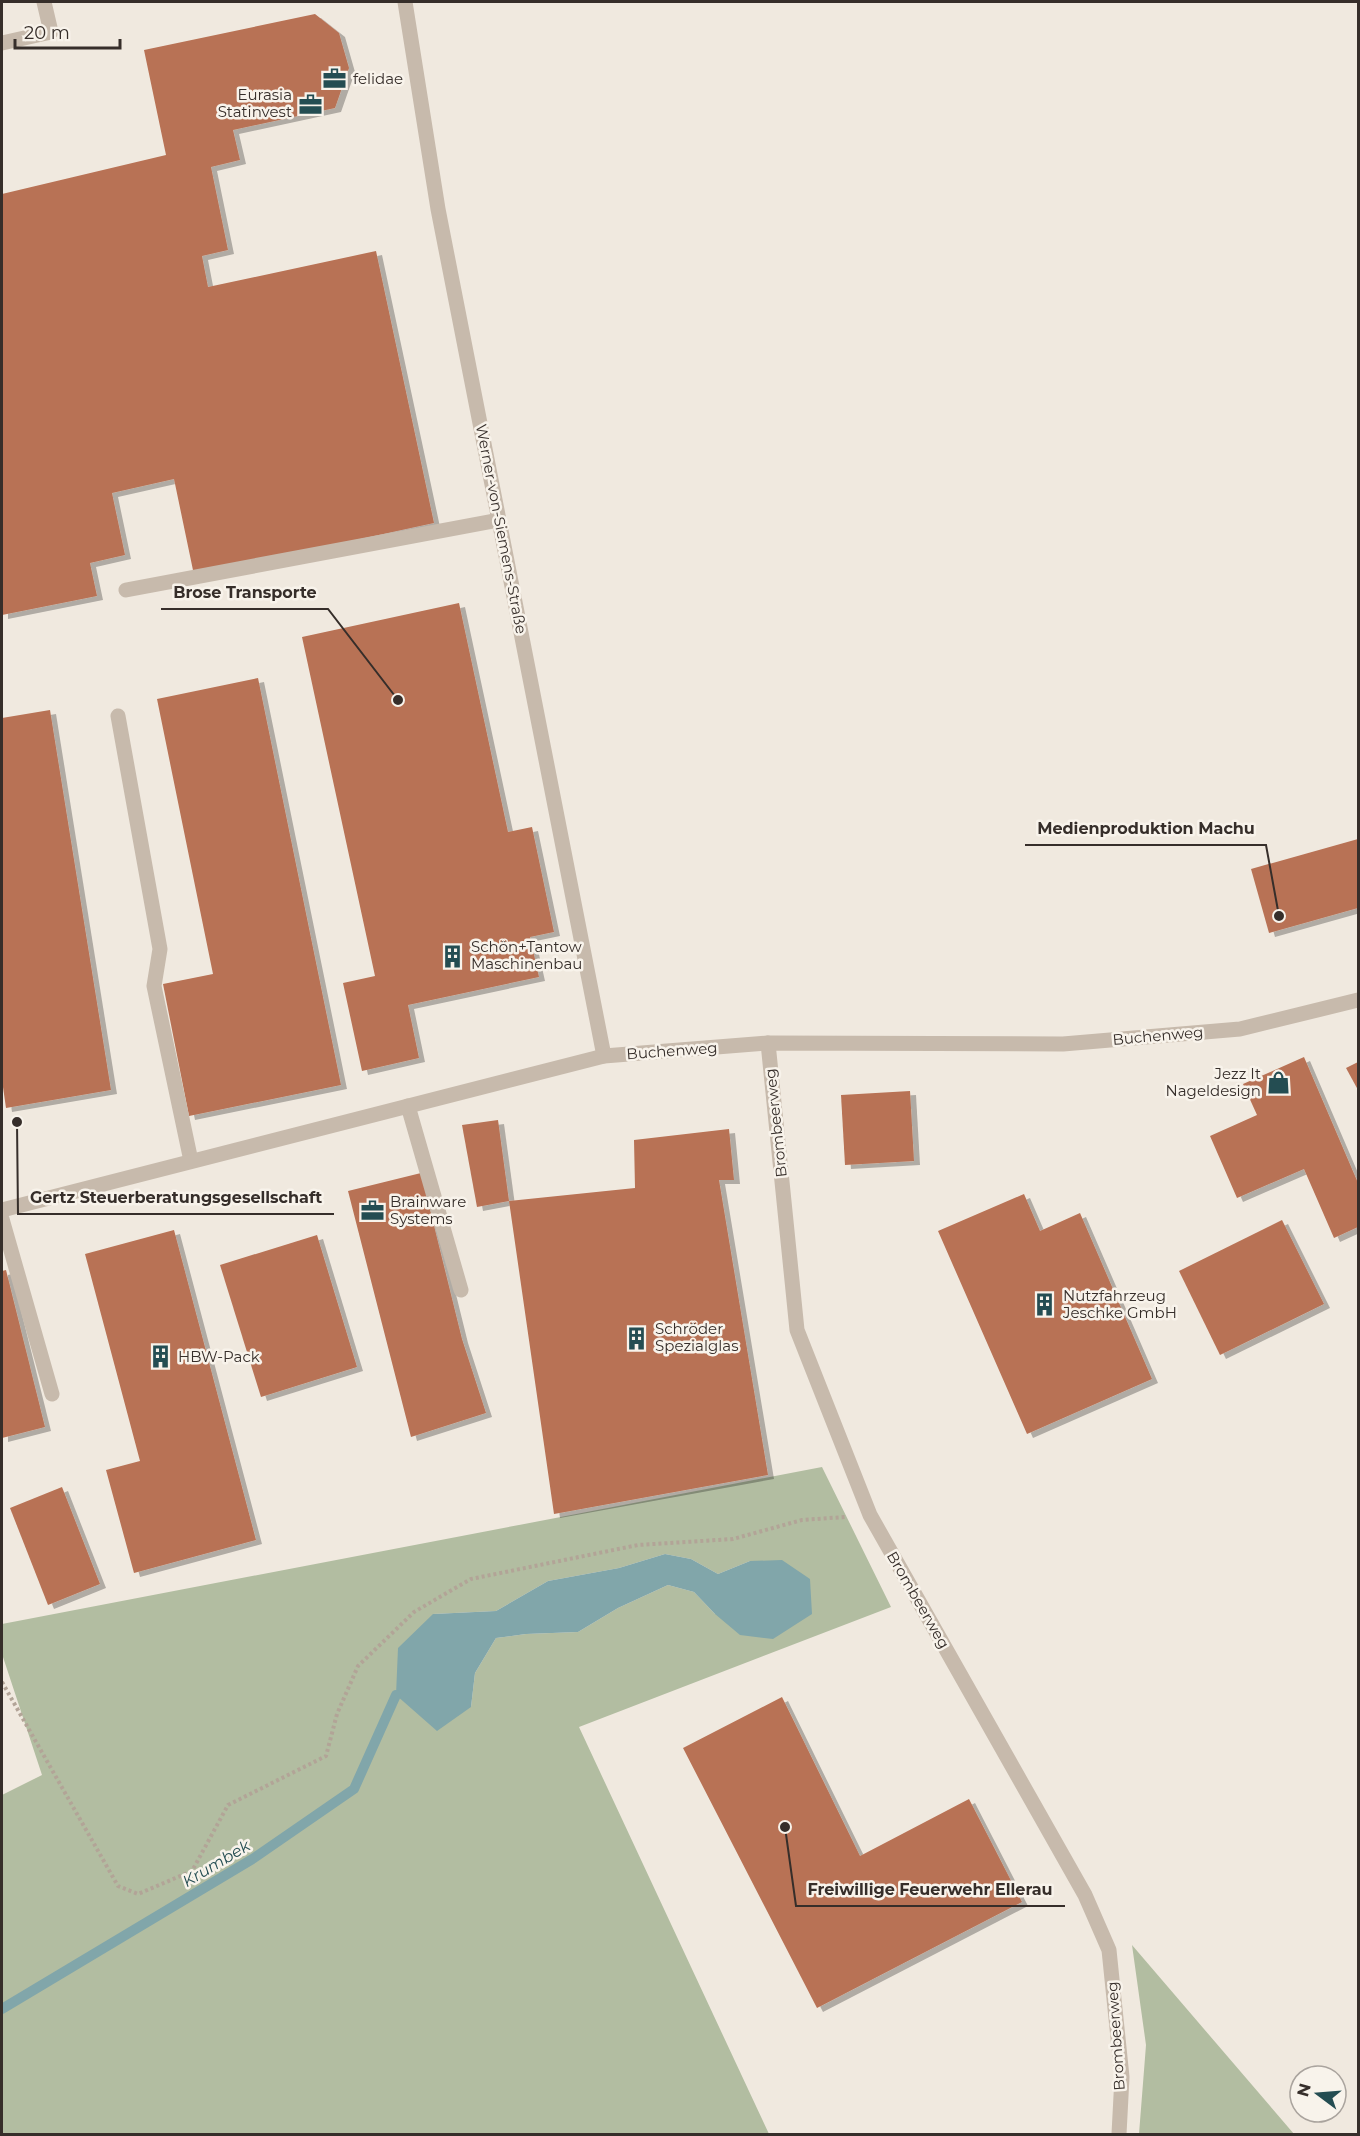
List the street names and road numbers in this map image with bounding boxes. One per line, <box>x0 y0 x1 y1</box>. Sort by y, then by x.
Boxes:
street label: Werner-von-Siemens-Straße <box>472 422 531 635</box>
street label: Buchenweg <box>1112 1022 1204 1049</box>
street label: Buchenweg <box>626 1038 718 1063</box>
street label: Brombeerweg <box>760 1068 791 1178</box>
street label: Brombeerweg <box>883 1548 954 1652</box>
street label: Brombeerweg <box>1102 1981 1129 2091</box>

